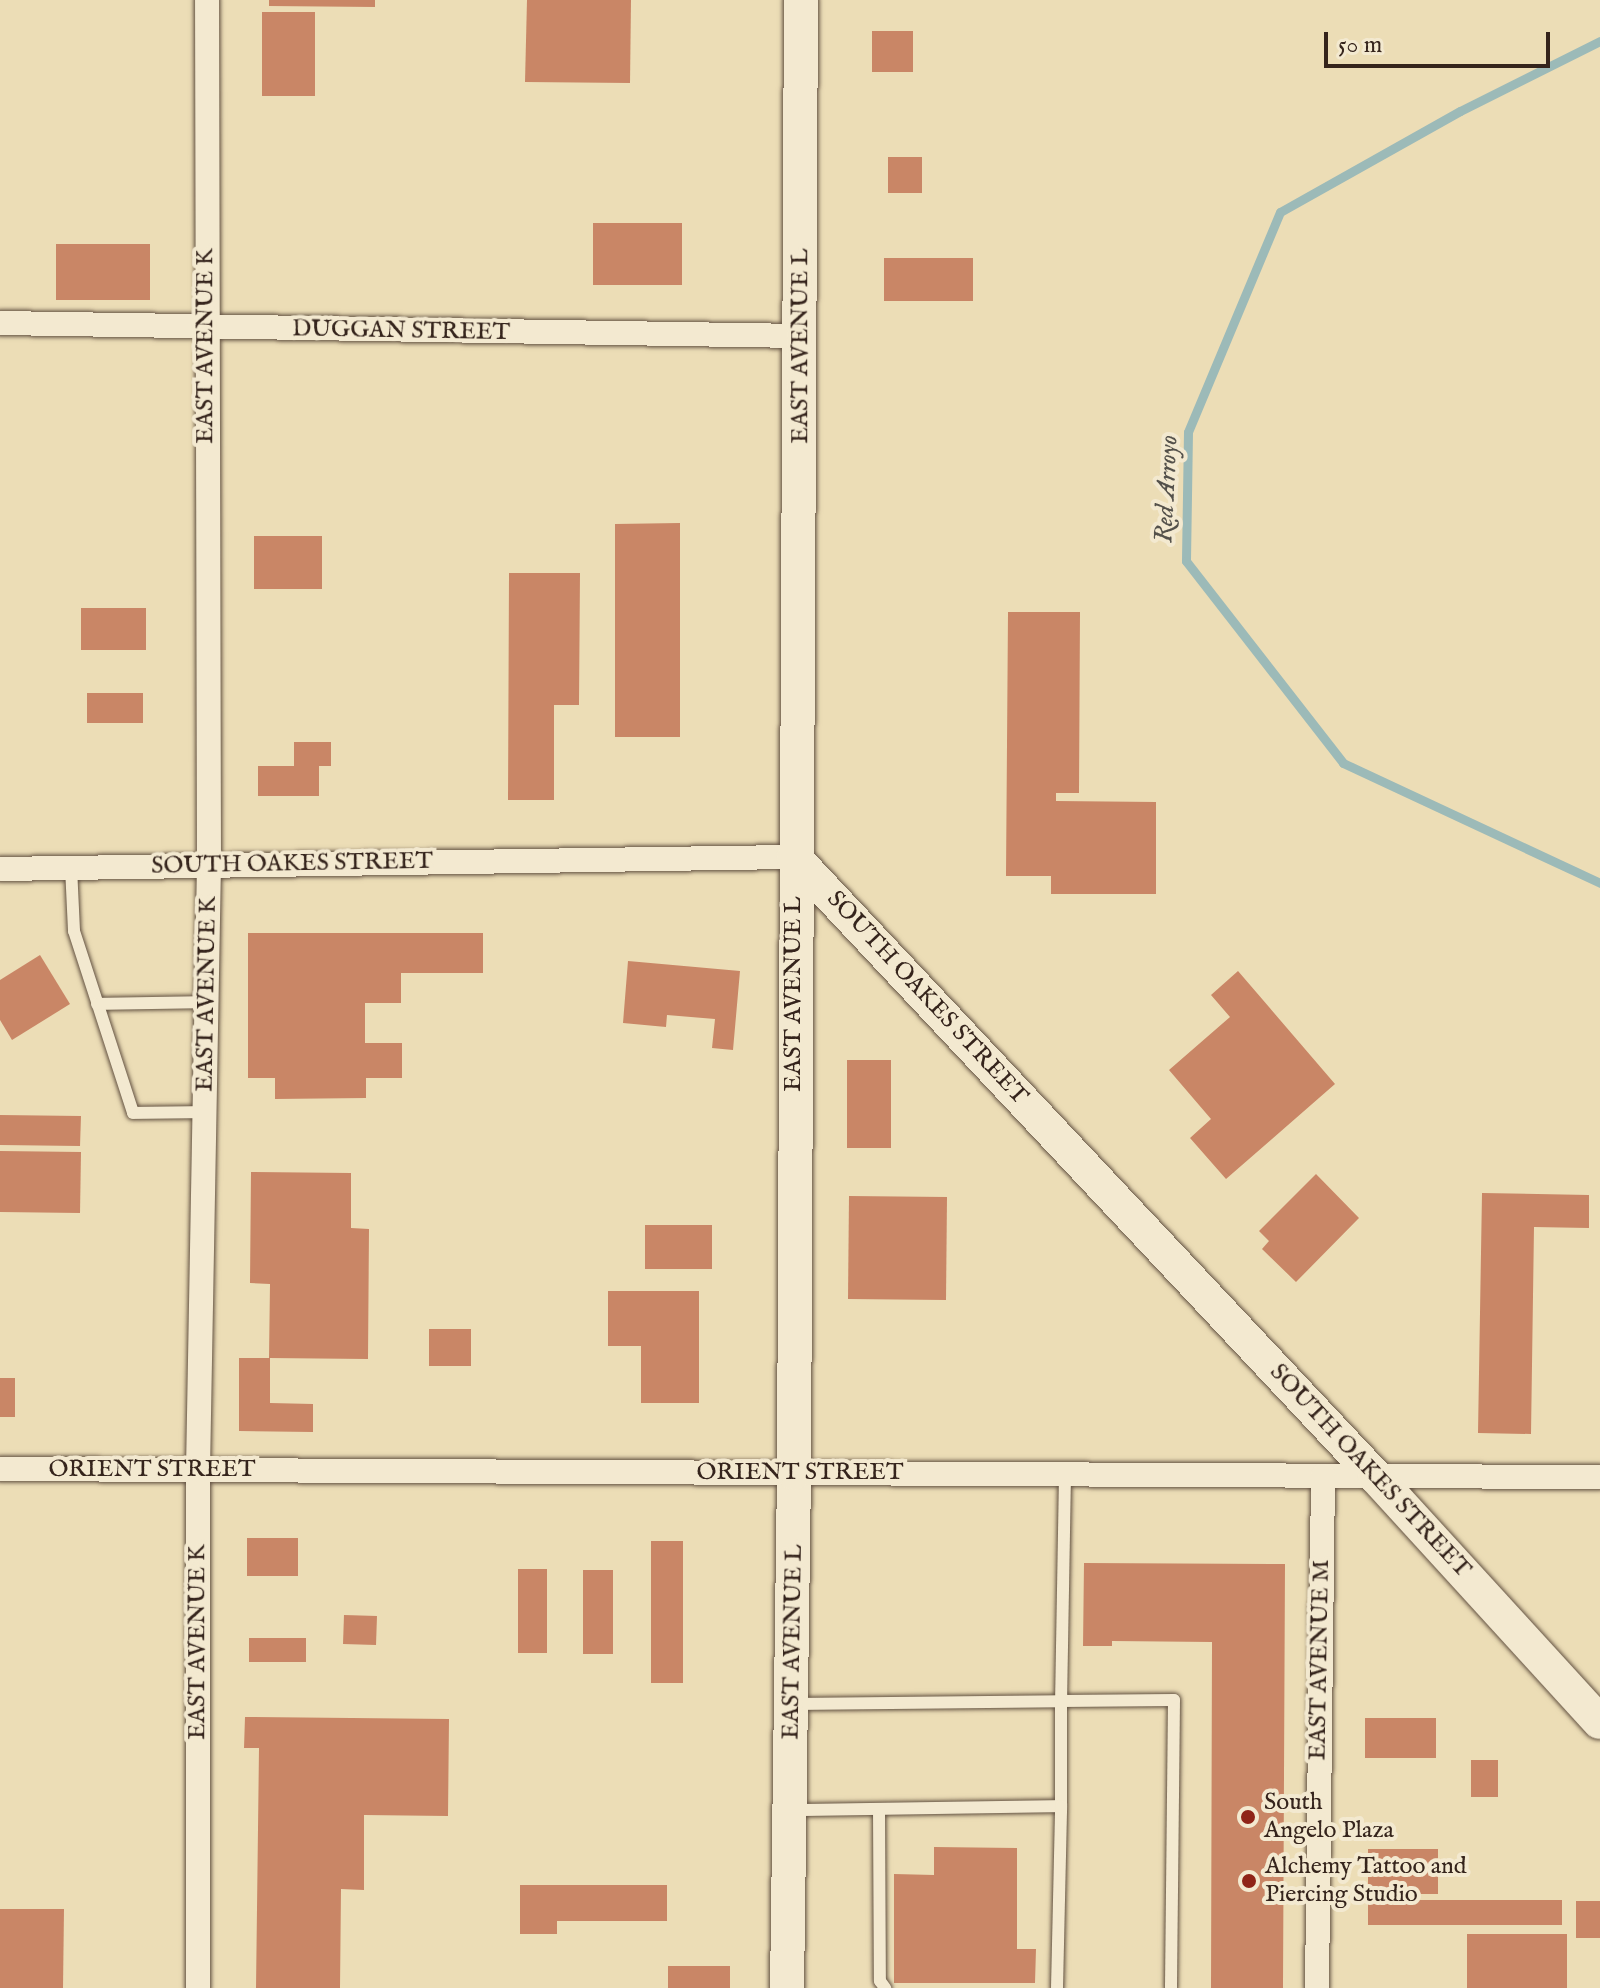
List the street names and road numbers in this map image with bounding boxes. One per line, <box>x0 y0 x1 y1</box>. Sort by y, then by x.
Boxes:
street label: EAST AVENUE K <box>192 248 220 444</box>
street label: EAST AVENUE L <box>787 248 815 444</box>
street label: DUGGAN STREET <box>292 315 510 347</box>
street label: SOUTH OAKES STREET <box>151 847 433 881</box>
street label: SOUTH OAKES STREET <box>820 885 1034 1111</box>
street label: EAST AVENUE K <box>191 896 223 1092</box>
street label: EAST AVENUE L <box>780 896 808 1092</box>
street label: SOUTH OAKES STREET <box>1263 1358 1477 1584</box>
street label: ORIENT STREET <box>49 1456 255 1484</box>
street label: ORIENT STREET <box>697 1459 903 1487</box>
street label: EAST AVENUE K <box>184 1544 212 1740</box>
street label: EAST AVENUE L <box>777 1544 809 1740</box>
street label: EAST AVENUE M <box>1304 1559 1336 1761</box>

